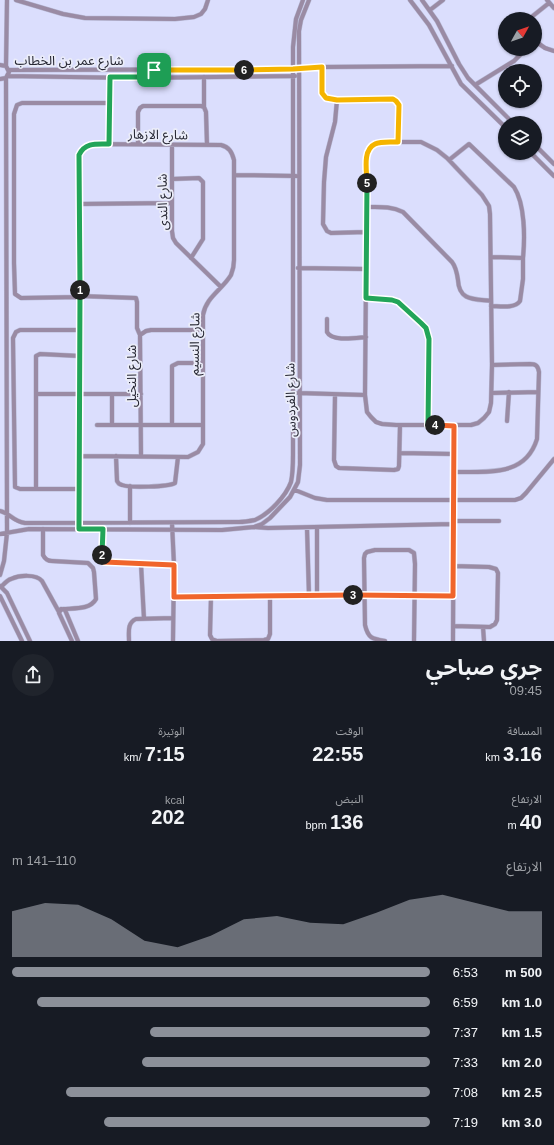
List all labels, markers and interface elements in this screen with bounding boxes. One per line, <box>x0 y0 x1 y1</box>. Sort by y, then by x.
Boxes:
north arrow <box>498 12 542 56</box>
map controls <box>498 12 542 160</box>
street label: شارع عمر بن الخطاب <box>14 53 124 71</box>
pin <box>137 53 171 87</box>
icon: arrive <box>143 59 165 81</box>
pin: 6 <box>234 60 254 80</box>
text: 6 <box>241 64 247 76</box>
button: locate <box>498 64 542 108</box>
button: layers <box>498 116 542 160</box>
street label: شارع الازهار <box>127 126 188 146</box>
street label: شارع الندى <box>155 173 173 230</box>
pin: 5 <box>357 173 377 193</box>
text: 5 <box>364 177 370 189</box>
pin: 1 <box>70 280 90 300</box>
text: 1 <box>77 284 83 296</box>
street label: شارع النسيم <box>186 312 206 376</box>
street label: شارع النخيل <box>124 345 142 407</box>
street label: شارع الفردوس <box>282 363 302 437</box>
pin: 4 <box>425 415 445 435</box>
text: 4 <box>432 419 438 431</box>
pin: 2 <box>92 545 112 565</box>
text: 2 <box>99 549 105 561</box>
pin: 3 <box>343 585 363 605</box>
text: 3 <box>350 589 356 601</box>
button: share <box>12 654 54 696</box>
text: جري صباحي <box>426 655 542 680</box>
text: 09:45 <box>509 683 542 698</box>
text: الوتيرة <box>158 725 185 737</box>
text: الوقت <box>336 725 363 737</box>
text: المسافة <box>507 725 542 737</box>
text: 7:15 <box>145 743 185 765</box>
text: 22:55 <box>312 743 363 765</box>
text: 3.16 <box>503 743 542 765</box>
text: /km <box>124 751 145 763</box>
text: km <box>485 751 503 763</box>
text: النبض <box>335 793 363 805</box>
text: الارتفاع <box>512 793 542 805</box>
text: kcal <box>165 794 185 806</box>
text: 202 <box>151 806 185 828</box>
text: 136 <box>330 811 363 833</box>
text: 40 <box>520 811 542 833</box>
text: bpm <box>306 819 330 831</box>
text: m <box>508 819 520 831</box>
text: 110–141 m <box>12 853 76 868</box>
text: الارتفاع <box>506 859 542 874</box>
text: 6:53 <box>453 965 478 980</box>
text: 500 m <box>505 965 542 980</box>
text: 6:59 <box>453 995 478 1010</box>
text: 1.0 km <box>502 995 542 1010</box>
text: 7:37 <box>453 1025 478 1040</box>
text: 1.5 km <box>502 1025 542 1040</box>
text: 7:33 <box>453 1055 478 1070</box>
text: 2.0 km <box>502 1055 542 1070</box>
text: 7:08 <box>453 1085 478 1100</box>
text: 2.5 km <box>502 1085 542 1100</box>
text: 7:19 <box>453 1115 478 1130</box>
text: 3.0 km <box>502 1115 542 1130</box>

